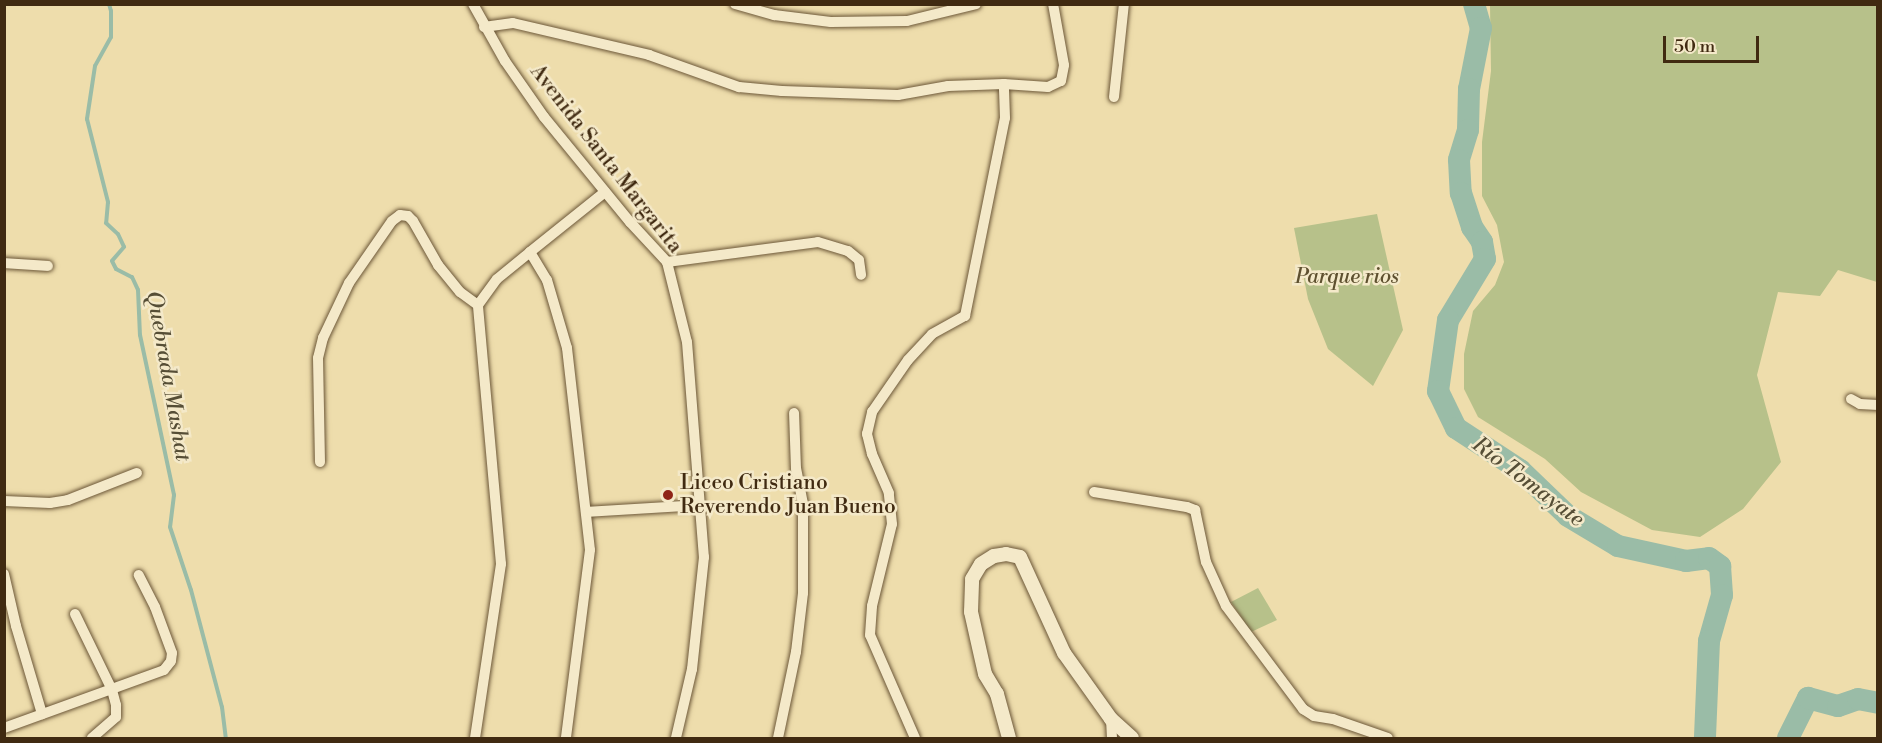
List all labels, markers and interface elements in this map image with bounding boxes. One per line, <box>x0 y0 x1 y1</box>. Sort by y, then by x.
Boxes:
scale bar <box>1666 24 1762 62</box>
text: 50 m <box>1674 35 1715 58</box>
street label: Avenida Santa Margarita <box>524 60 688 258</box>
park label: Parque rios <box>1295 264 1399 290</box>
water label: Quebrada Mashat <box>140 289 196 463</box>
water label: Río Tomayate <box>1467 431 1589 533</box>
place label: Liceo Cristiano Reverendo Juan Bueno <box>680 470 896 520</box>
marker: Liceo Cristiano Reverendo Juan Bueno <box>661 488 675 502</box>

